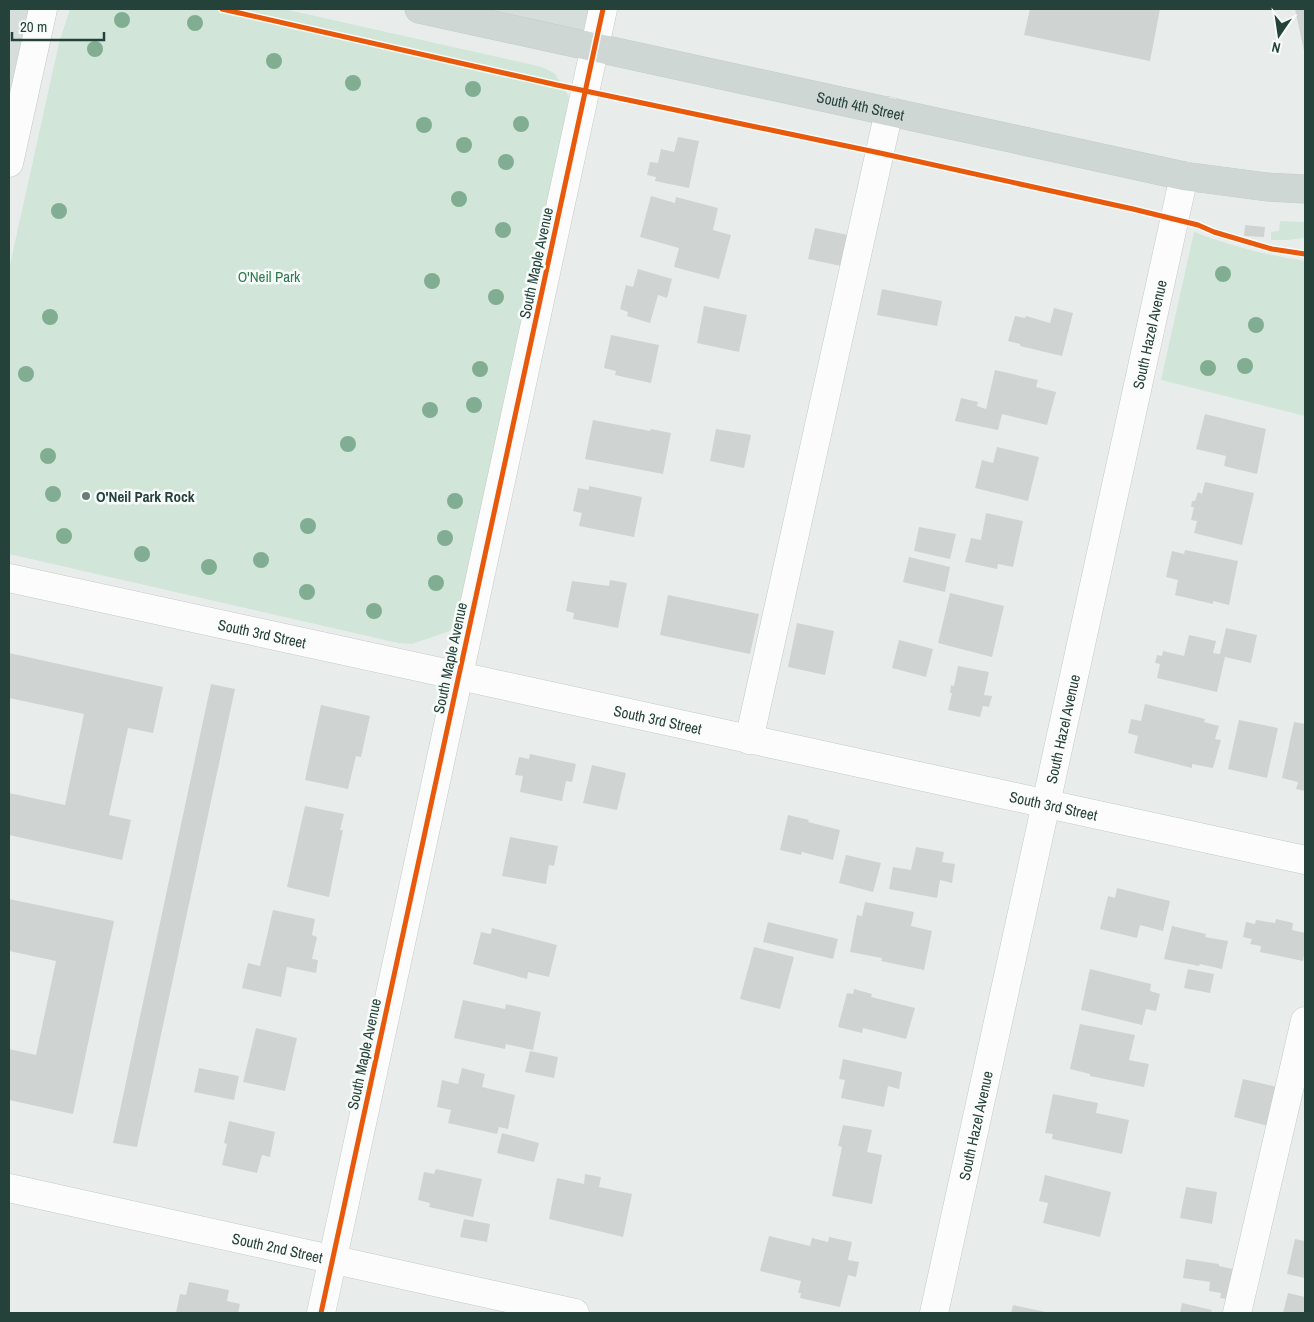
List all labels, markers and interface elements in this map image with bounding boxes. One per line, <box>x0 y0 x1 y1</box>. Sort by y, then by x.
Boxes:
scale bar <box>12 10 105 42</box>
north arrow <box>1254 10 1304 60</box>
text: 20 m <box>20 16 47 37</box>
text: N <box>1270 38 1282 57</box>
street label: South 4th Street <box>815 86 907 125</box>
street label: South Maple Avenue <box>514 205 558 321</box>
park label: O'Neil Park <box>238 266 301 287</box>
street label: South Hazel Avenue <box>1127 278 1171 391</box>
place label: O'Neil Park Rock <box>96 486 195 507</box>
marker: O'Neil Park Rock <box>80 490 92 502</box>
street label: South Maple Avenue <box>428 600 472 716</box>
street label: South 3rd Street <box>216 613 309 653</box>
street label: South Hazel Avenue <box>1040 672 1085 786</box>
street label: South 3rd Street <box>612 699 704 739</box>
street label: South 3rd Street <box>1008 785 1100 825</box>
street label: South Maple Avenue <box>342 996 386 1112</box>
street label: South Hazel Avenue <box>953 1069 997 1182</box>
street label: South 2nd Street <box>230 1227 325 1268</box>

